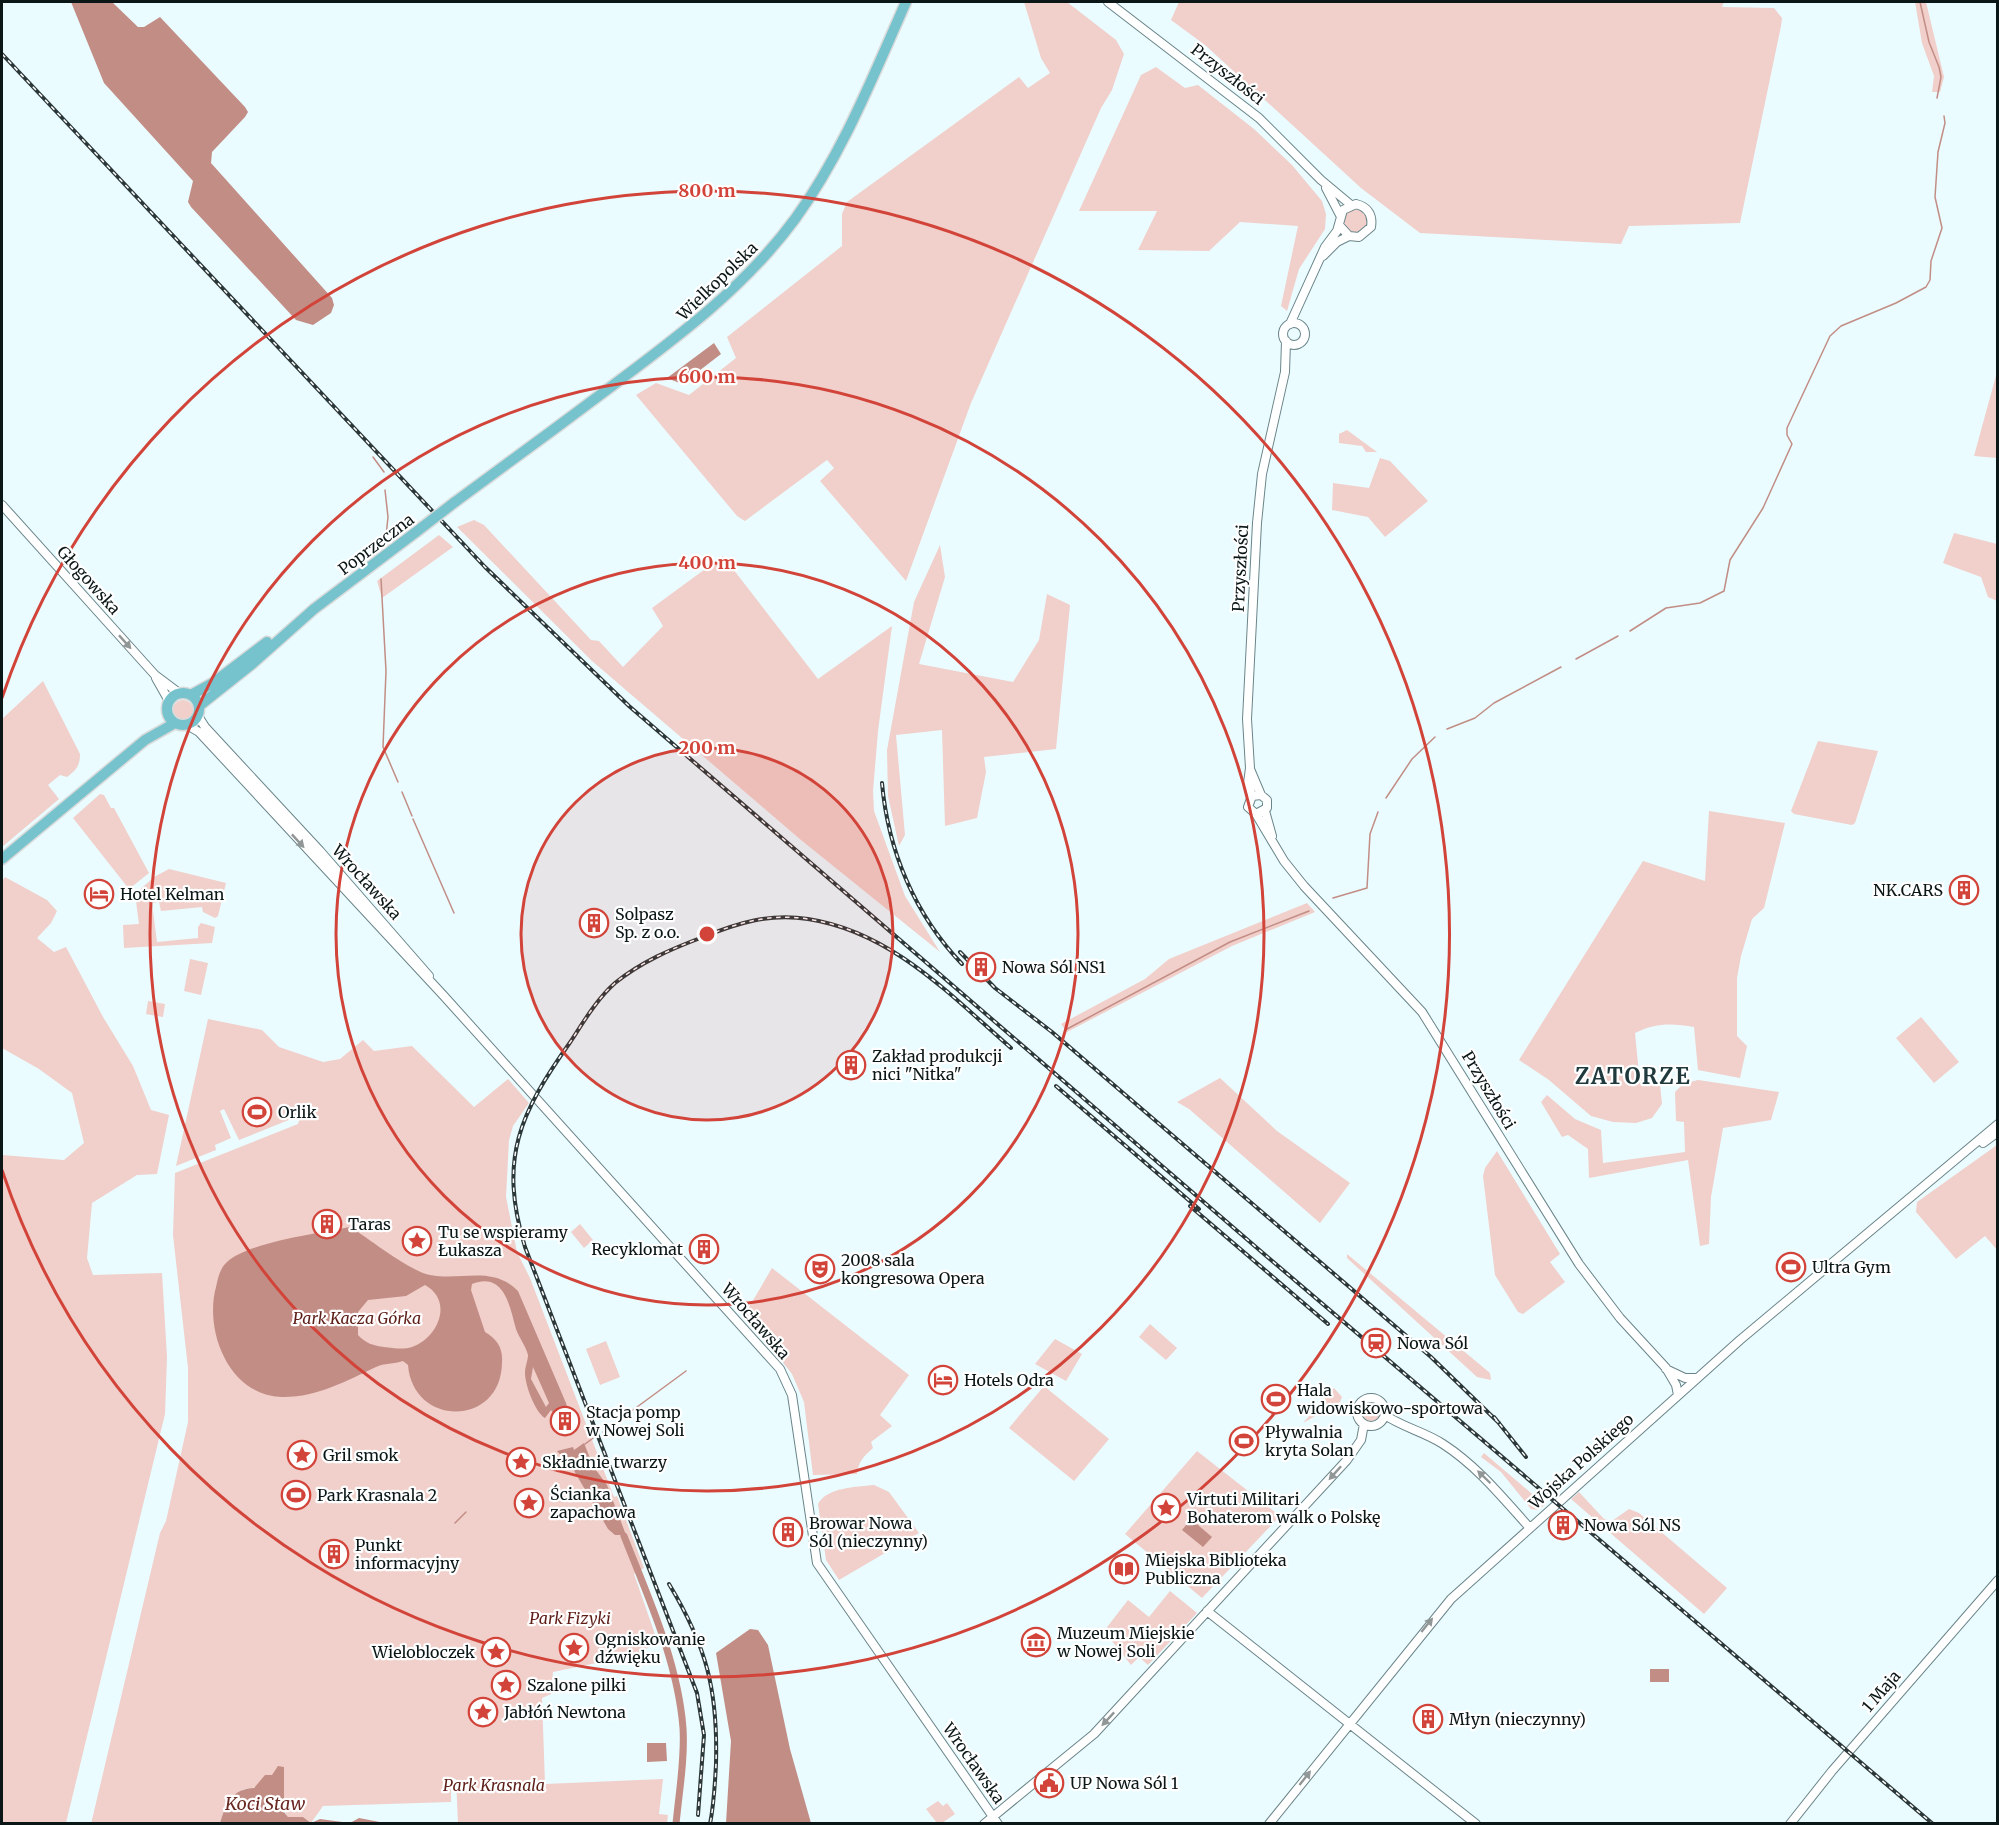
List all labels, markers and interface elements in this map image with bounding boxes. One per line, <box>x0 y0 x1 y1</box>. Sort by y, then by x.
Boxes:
street label: Przyszłości <box>1187 39 1269 109</box>
text: 800 m <box>678 179 736 202</box>
street label: Wielkopolska <box>672 237 762 325</box>
text: 600 m <box>678 365 736 388</box>
street label: Poprzeczna <box>334 509 418 579</box>
street label: Przyszłości <box>1228 524 1252 612</box>
street label: Głogowska <box>53 542 125 619</box>
text: 400 m <box>678 551 736 574</box>
one-way arrow <box>118 634 131 649</box>
text: 200 m <box>679 736 735 759</box>
one-way arrow <box>291 834 305 849</box>
street label: Wrocławska <box>327 840 406 924</box>
building icon: NK.CARS <box>1948 874 1980 906</box>
hotel icon: Hotel Kelman <box>83 878 115 910</box>
place label: NK.CARS <box>1873 880 1943 900</box>
place label: Hotel Kelman <box>120 884 225 904</box>
place label: Solpasz Sp. z o.o. <box>615 904 680 942</box>
building icon: Solpasz Sp. z o.o. <box>578 907 610 939</box>
centre of rings <box>697 924 717 944</box>
building icon: Nowa Sól NS1 <box>965 951 997 983</box>
place label: Nowa Sól NS1 <box>1002 957 1106 977</box>
place label: Zakład produkcji nici "Nitka" <box>872 1046 1002 1084</box>
street label: Przyszłości <box>1458 1047 1520 1133</box>
building icon: Zakład produkcji nici "Nitka" <box>835 1049 867 1081</box>
district label: ZATORZE <box>1575 1062 1691 1090</box>
sports icon: Orlik <box>241 1096 273 1128</box>
place label: Orlik <box>278 1102 317 1122</box>
building icon: Taras <box>311 1208 343 1240</box>
place label: Taras <box>348 1214 391 1234</box>
place label: Tu se wspieramy Łukasza <box>438 1222 569 1260</box>
place icon: Tu se wspieramy Łukasza <box>401 1225 433 1257</box>
building icon: Recyklomat <box>688 1233 720 1265</box>
place label: Recyklomat <box>591 1239 684 1259</box>
place label: 2008 sala kongresowa Opera <box>841 1250 985 1288</box>
sports icon: Ultra Gym <box>1775 1251 1807 1283</box>
theatre icon: 2008 sala kongresowa Opera <box>804 1253 836 1285</box>
place label: Ultra Gym <box>1812 1257 1891 1277</box>
street label: Wrocławska <box>717 1278 795 1363</box>
park label: Park Kacza Górka <box>293 1308 421 1328</box>
station icon: Nowa Sól <box>1360 1327 1392 1359</box>
place label: Nowa Sól <box>1397 1333 1468 1353</box>
hotel icon: Hotels Odra <box>927 1364 959 1396</box>
place label: Hotels Odra <box>964 1370 1054 1390</box>
place label: Hala widowiskowo-sportowa <box>1296 1380 1483 1418</box>
sports icon: Hala widowiskowo-sportowa <box>1260 1383 1292 1415</box>
place label: Stacja pomp w Nowej Soli <box>585 1402 685 1440</box>
building icon: Stacja pomp w Nowej Soli <box>549 1405 581 1437</box>
street label: Wojska Polskiego <box>1524 1409 1637 1514</box>
place label: Pływalnia kryta Solan <box>1265 1422 1354 1460</box>
sports icon: Pływalnia kryta Solan <box>1228 1425 1260 1457</box>
place icon: Gril smok <box>286 1439 318 1471</box>
place label: Gril smok <box>323 1445 399 1465</box>
place icon: Składnie twarzy <box>505 1446 537 1478</box>
place label: Składnie twarzy <box>542 1452 668 1472</box>
one-way arrow <box>1329 1465 1342 1480</box>
one-way arrow <box>1476 1470 1491 1484</box>
sports icon: Park Krasnala 2 <box>280 1479 312 1511</box>
place label: Ścianka zapachowa <box>550 1484 636 1522</box>
place label: Park Krasnala 2 <box>317 1485 437 1505</box>
place icon: Ścianka zapachowa <box>513 1487 545 1519</box>
place label: Virtuti Militari Bohaterom walk o Polskę <box>1186 1489 1380 1527</box>
place icon: Virtuti Militari Bohaterom walk o Polskę <box>1150 1492 1182 1524</box>
building icon: Nowa Sól NS <box>1547 1509 1579 1541</box>
place label: Browar Nowa Sól (nieczynny) <box>809 1513 928 1551</box>
place label: Nowa Sól NS <box>1584 1515 1681 1535</box>
building icon: Browar Nowa Sól (nieczynny) <box>772 1516 804 1548</box>
place label: Punkt informacyjny <box>355 1535 460 1573</box>
building icon: Punkt informacyjny <box>318 1538 350 1570</box>
place label: Miejska Biblioteka Publiczna <box>1145 1550 1287 1588</box>
library icon: Miejska Biblioteka Publiczna <box>1108 1553 1140 1585</box>
park label: Park Fizyki <box>529 1608 611 1628</box>
one-way arrow <box>1420 1618 1433 1633</box>
place label: Muzeum Miejskie w Nowej Soli <box>1056 1623 1194 1661</box>
museum icon: Muzeum Miejskie w Nowej Soli <box>1020 1626 1052 1658</box>
place label: Ogniskowanie dźwięku <box>595 1629 705 1667</box>
place icon: Ogniskowanie dźwięku <box>558 1632 590 1664</box>
place icon: Wielobloczek <box>480 1636 512 1668</box>
place label: Wielobloczek <box>371 1642 476 1662</box>
street label: 1 Maja <box>1857 1666 1905 1716</box>
place icon: Szalone pilki <box>490 1669 522 1701</box>
place label: Szalone pilki <box>527 1675 626 1695</box>
place icon: Jabłóń Newtona <box>467 1696 499 1728</box>
place label: Jabłóń Newtona <box>503 1702 626 1722</box>
building icon: Młyn (nieczynny) <box>1412 1703 1444 1735</box>
place label: Młyn (nieczynny) <box>1449 1709 1586 1729</box>
one-way arrow <box>1102 1711 1115 1726</box>
street label: Wrocławska <box>938 1718 1009 1808</box>
public building icon: UP Nowa Sól 1 <box>1033 1767 1065 1799</box>
one-way arrow <box>1299 1770 1311 1785</box>
place label: UP Nowa Sól 1 <box>1070 1773 1178 1793</box>
park label: Park Krasnala <box>443 1775 545 1795</box>
water label: Koci Staw <box>224 1792 305 1815</box>

